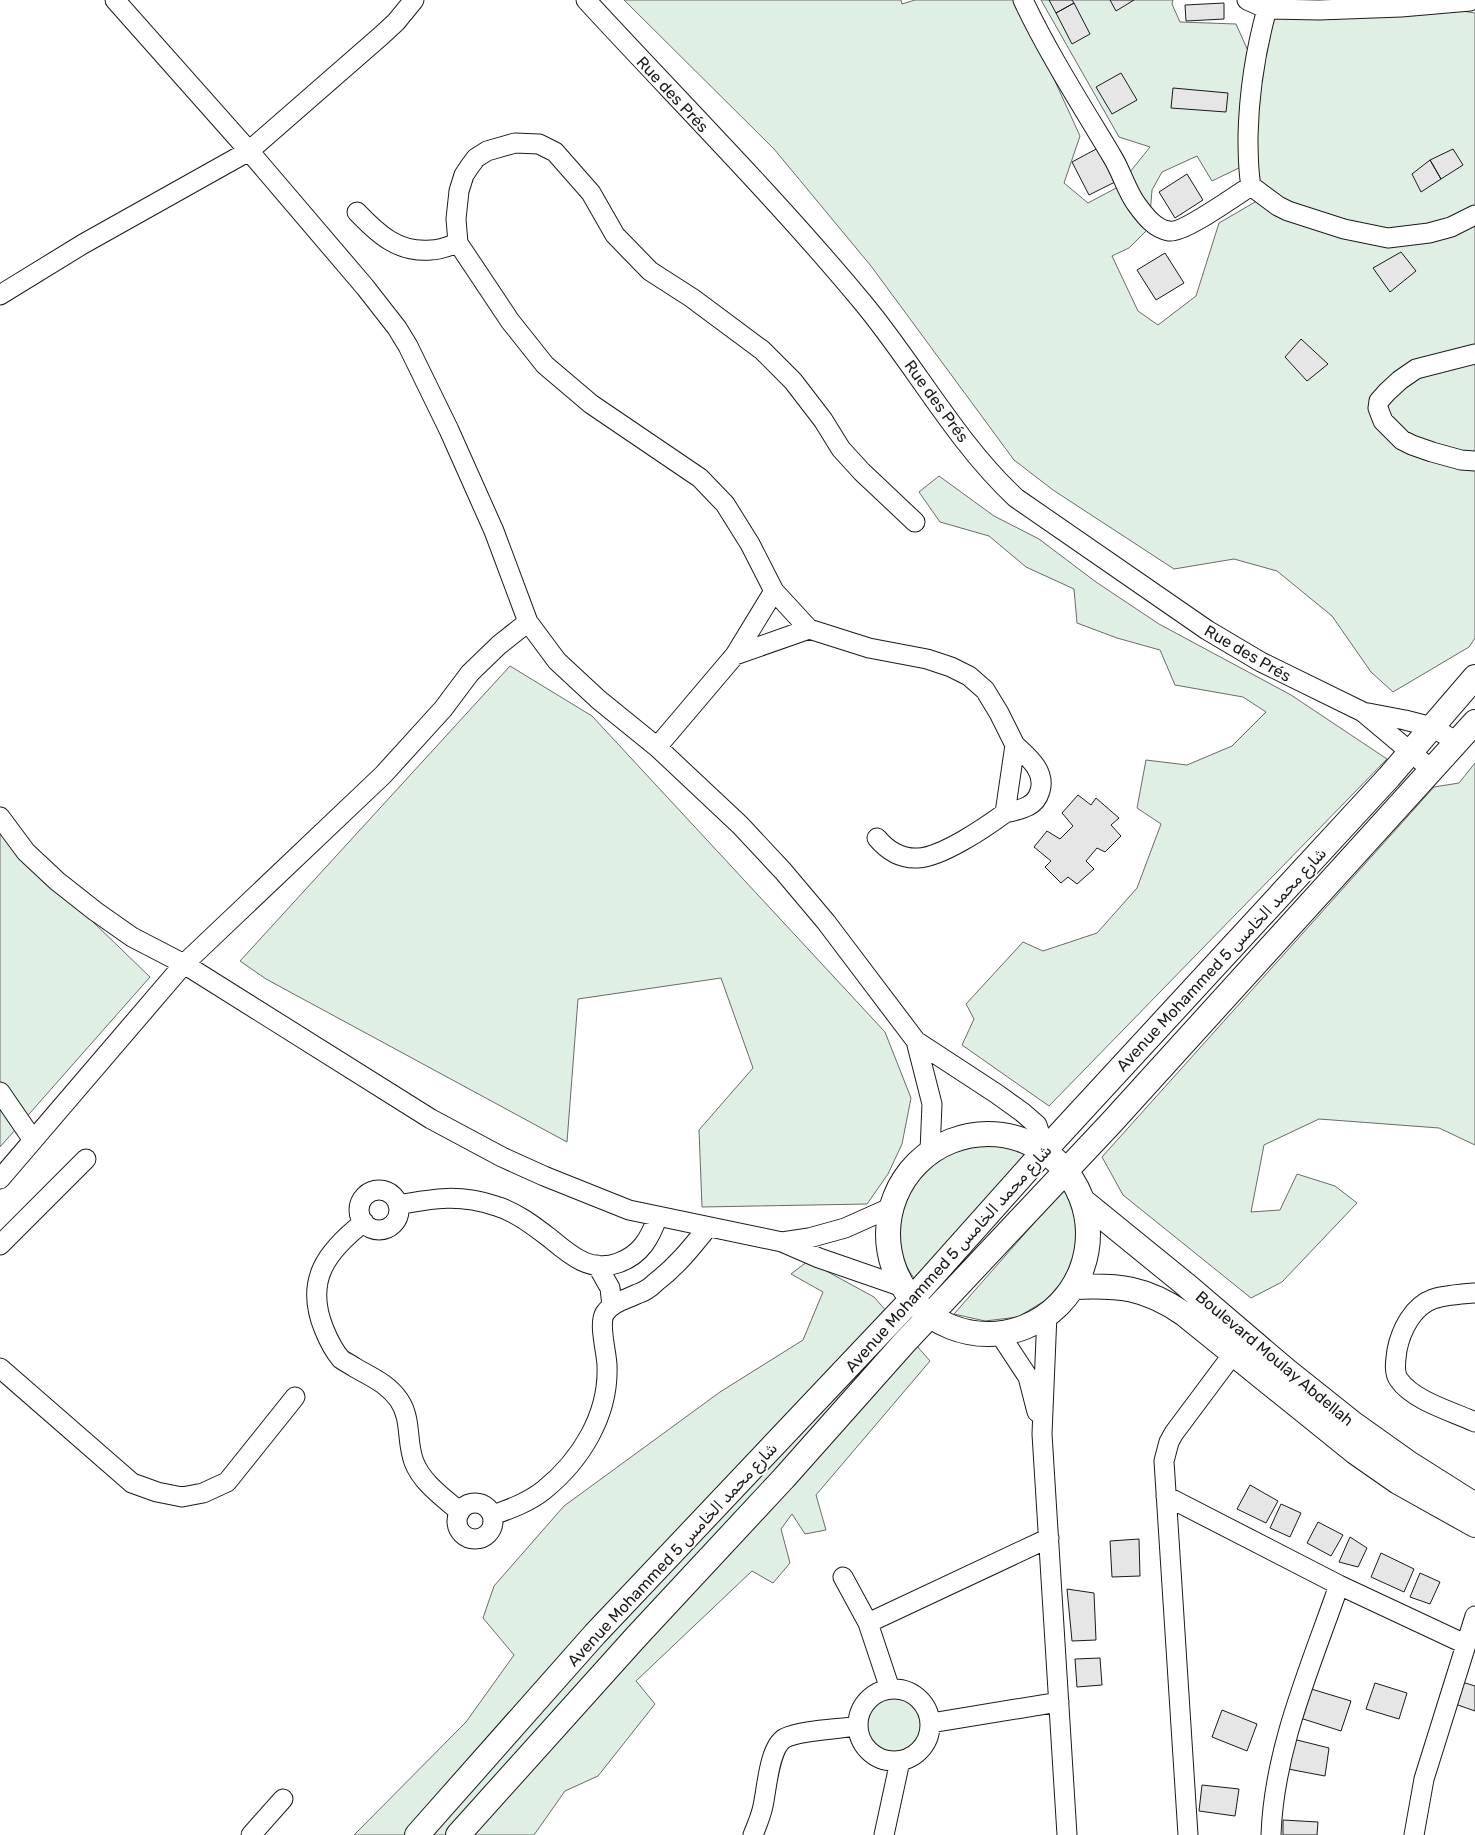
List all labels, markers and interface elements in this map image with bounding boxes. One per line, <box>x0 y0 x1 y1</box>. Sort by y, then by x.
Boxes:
street label: Rue des Prés <box>633 52 713 136</box>
street label: Rue des Prés <box>900 357 973 446</box>
street label: Rue des Prés <box>1201 621 1294 686</box>
street label: Avenue Mohammed 5 شارع محمد الخامس <box>1112 844 1332 1077</box>
street label: Avenue Mohammed 5 شارع محمد الخامس <box>841 1141 1057 1377</box>
street label: Boulevard Moulay Abdellah <box>1192 1287 1357 1430</box>
street label: Avenue Mohammed 5 شارع محمد الخامس <box>563 1439 783 1672</box>

